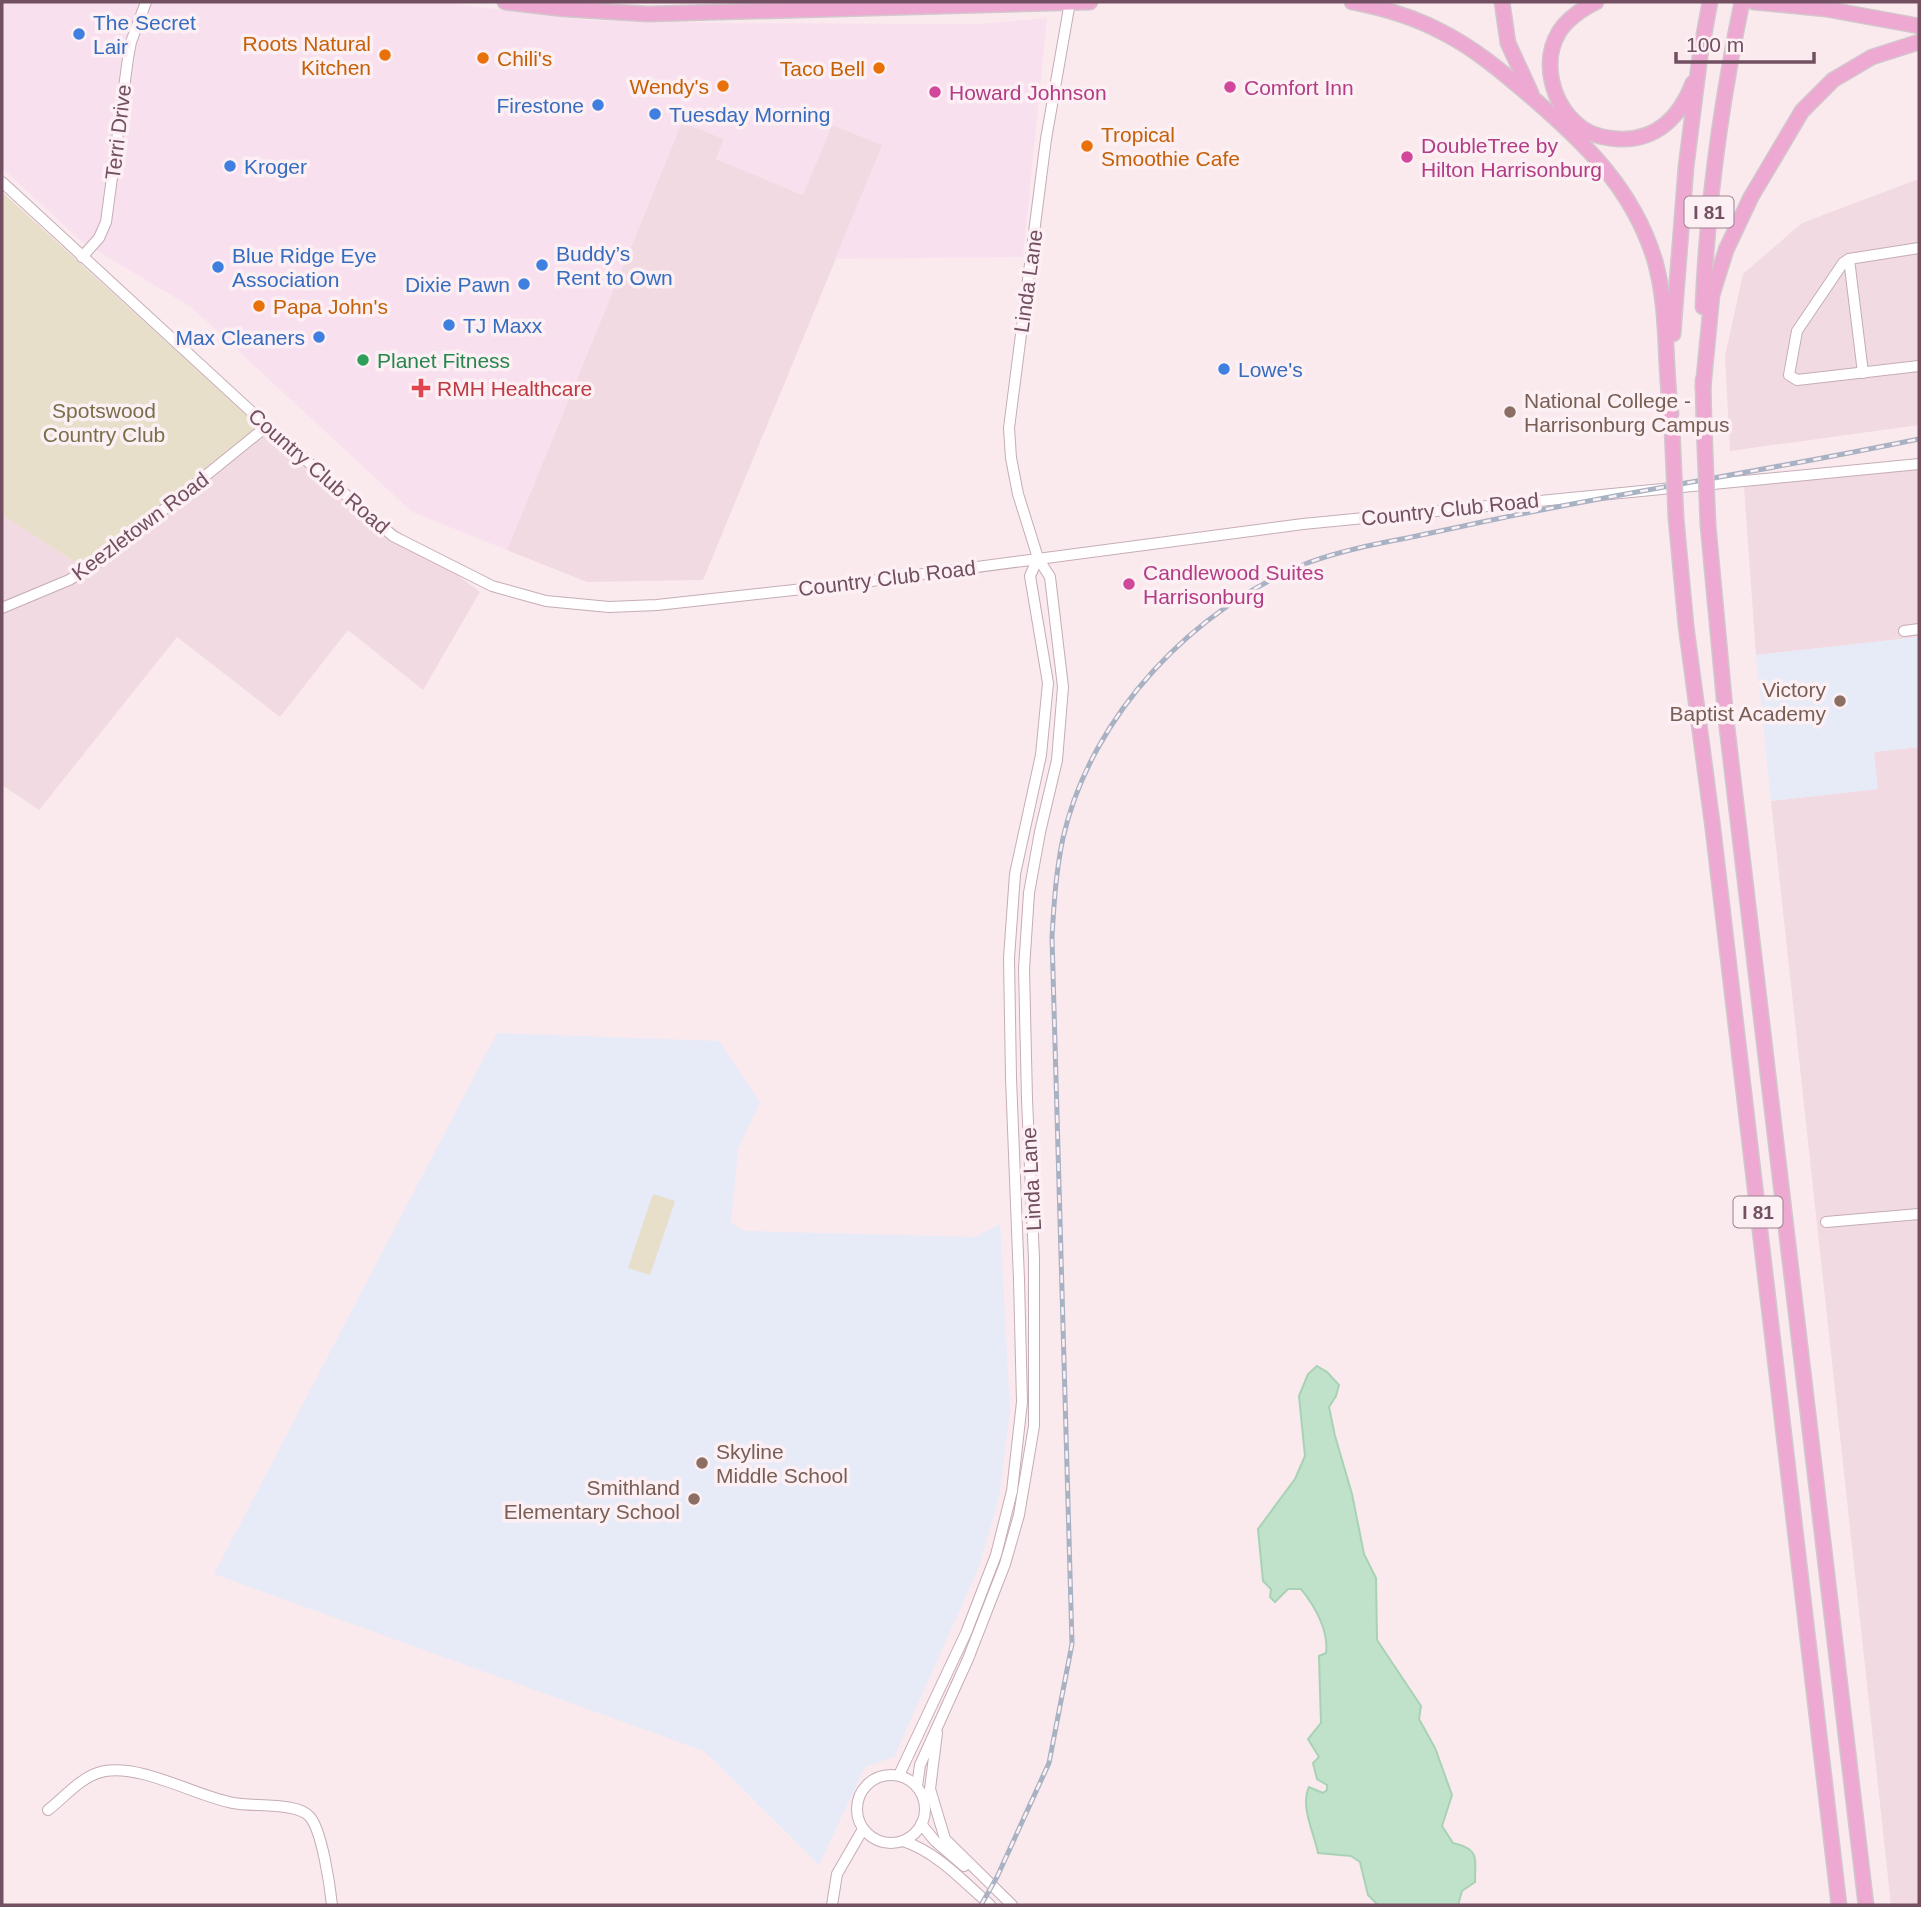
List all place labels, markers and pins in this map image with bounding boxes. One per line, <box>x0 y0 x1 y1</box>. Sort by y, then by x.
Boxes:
place label: The Secret Lair <box>93 11 196 58</box>
marker: The Secret Lair <box>71 26 87 42</box>
place label: Roots Natural Kitchen <box>243 32 371 79</box>
marker: Roots Natural Kitchen <box>377 47 393 63</box>
place label: Chili's <box>497 47 552 70</box>
marker: Chili's <box>475 50 491 66</box>
place label: Taco Bell <box>780 57 865 80</box>
marker: Taco Bell <box>871 60 887 76</box>
place label: Wendy's <box>630 75 709 98</box>
place label: Comfort Inn <box>1244 76 1354 99</box>
marker: Wendy's <box>715 78 731 94</box>
marker: Comfort Inn <box>1222 79 1238 95</box>
place label: Howard Johnson <box>949 81 1107 104</box>
marker: Howard Johnson <box>927 84 943 100</box>
place label: Firestone <box>496 94 584 117</box>
marker: Firestone <box>590 97 606 113</box>
place label: Tuesday Morning <box>669 103 830 126</box>
marker: Tuesday Morning <box>647 106 663 122</box>
place label: Tropical Smoothie Cafe <box>1101 123 1240 170</box>
place label: DoubleTree by Hilton Harrisonburg <box>1421 134 1602 181</box>
marker: Tropical Smoothie Cafe <box>1079 138 1095 154</box>
marker: DoubleTree by Hilton Harrisonburg <box>1399 149 1415 165</box>
place label: Kroger <box>244 155 307 178</box>
marker: Kroger <box>222 158 238 174</box>
place label: Buddy’s Rent to Own <box>556 242 673 289</box>
place label: Blue Ridge Eye Association <box>232 244 377 291</box>
marker: Buddy’s Rent to Own <box>534 257 550 273</box>
marker: Blue Ridge Eye Association <box>210 259 226 275</box>
place label: Dixie Pawn <box>405 273 510 296</box>
marker: Dixie Pawn <box>516 276 532 292</box>
place label: Papa John's <box>273 295 388 318</box>
marker: Papa John's <box>251 298 267 314</box>
place label: TJ Maxx <box>463 314 543 337</box>
marker: TJ Maxx <box>441 317 457 333</box>
place label: Max Cleaners <box>175 326 305 349</box>
marker: Max Cleaners <box>311 329 327 345</box>
place label: Planet Fitness <box>377 349 510 372</box>
marker: Planet Fitness <box>355 352 371 368</box>
place label: Lowe's <box>1238 358 1303 381</box>
marker: Lowe's <box>1216 361 1232 377</box>
place label: RMH Healthcare <box>437 377 592 400</box>
marker: RMH Healthcare <box>411 378 431 398</box>
place label: National College - Harrisonburg Campus <box>1524 389 1729 436</box>
marker: National College - Harrisonburg Campus <box>1502 404 1518 420</box>
place label: Candlewood Suites Harrisonburg <box>1143 561 1324 608</box>
marker: Candlewood Suites Harrisonburg <box>1121 576 1137 592</box>
place label: Victory Baptist Academy <box>1670 678 1826 725</box>
marker: Victory Baptist Academy <box>1832 693 1848 709</box>
place label: Skyline Middle School <box>716 1440 848 1487</box>
marker: Skyline Middle School <box>694 1455 710 1471</box>
place label: Smithland Elementary School <box>504 1476 680 1523</box>
marker: Smithland Elementary School <box>686 1491 702 1507</box>

